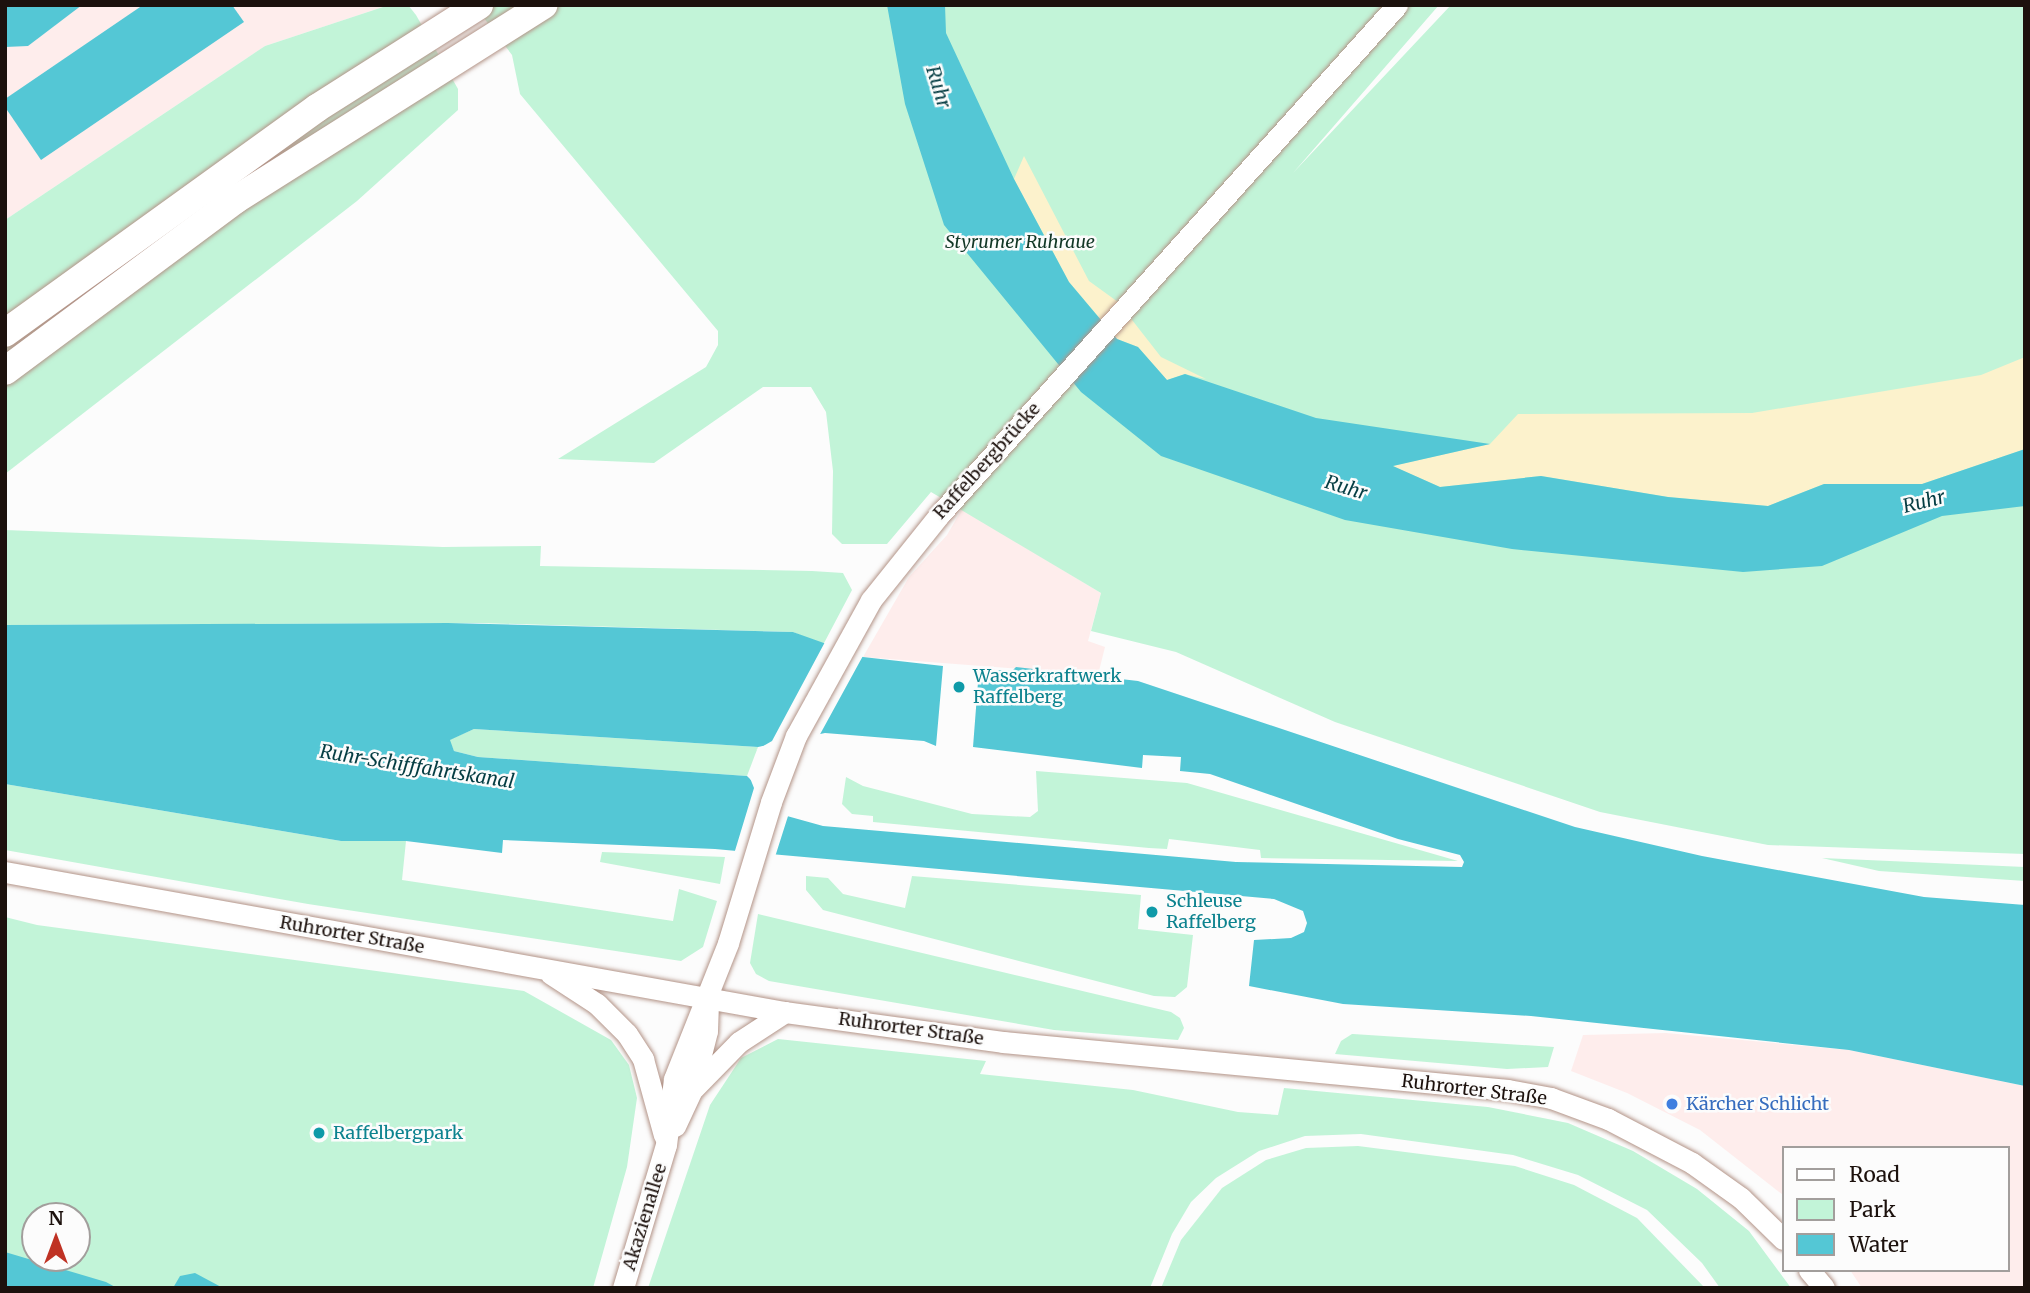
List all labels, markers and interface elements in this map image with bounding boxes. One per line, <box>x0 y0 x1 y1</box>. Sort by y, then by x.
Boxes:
water label: Ruhr <box>921 63 955 111</box>
park label: Styrumer Ruhraue <box>945 231 1095 253</box>
street label: Raffelbergbrücke <box>929 398 1045 524</box>
water label: Ruhr <box>1322 471 1370 505</box>
water label: Ruhr <box>1901 486 1947 518</box>
place label: Wasserkraftwerk Raffelberg <box>973 666 1122 708</box>
marker: Wasserkraftwerk Raffelberg <box>951 679 967 695</box>
water label: Ruhr-Schifffahrtskanal <box>318 740 516 794</box>
place label: Schleuse Raffelberg <box>1166 891 1256 934</box>
marker: Schleuse Raffelberg <box>1144 904 1160 920</box>
street label: Ruhrorter Straße <box>278 912 426 958</box>
street label: Ruhrorter Straße <box>837 1008 985 1050</box>
street label: Ruhrorter Straße <box>1400 1070 1548 1110</box>
place label: Kärcher Schlicht <box>1686 1093 1829 1115</box>
marker: Kärcher Schlicht <box>1664 1096 1680 1112</box>
place label: Raffelbergpark <box>333 1122 463 1144</box>
marker: Raffelbergpark <box>311 1125 327 1141</box>
legend <box>1782 1146 2009 1272</box>
street label: Akazienallee <box>618 1161 672 1273</box>
text: Road <box>1849 1161 1900 1188</box>
text: Park <box>1849 1196 1896 1223</box>
north arrow <box>21 1202 91 1272</box>
text: N <box>48 1206 64 1230</box>
text: Water <box>1849 1231 1908 1258</box>

